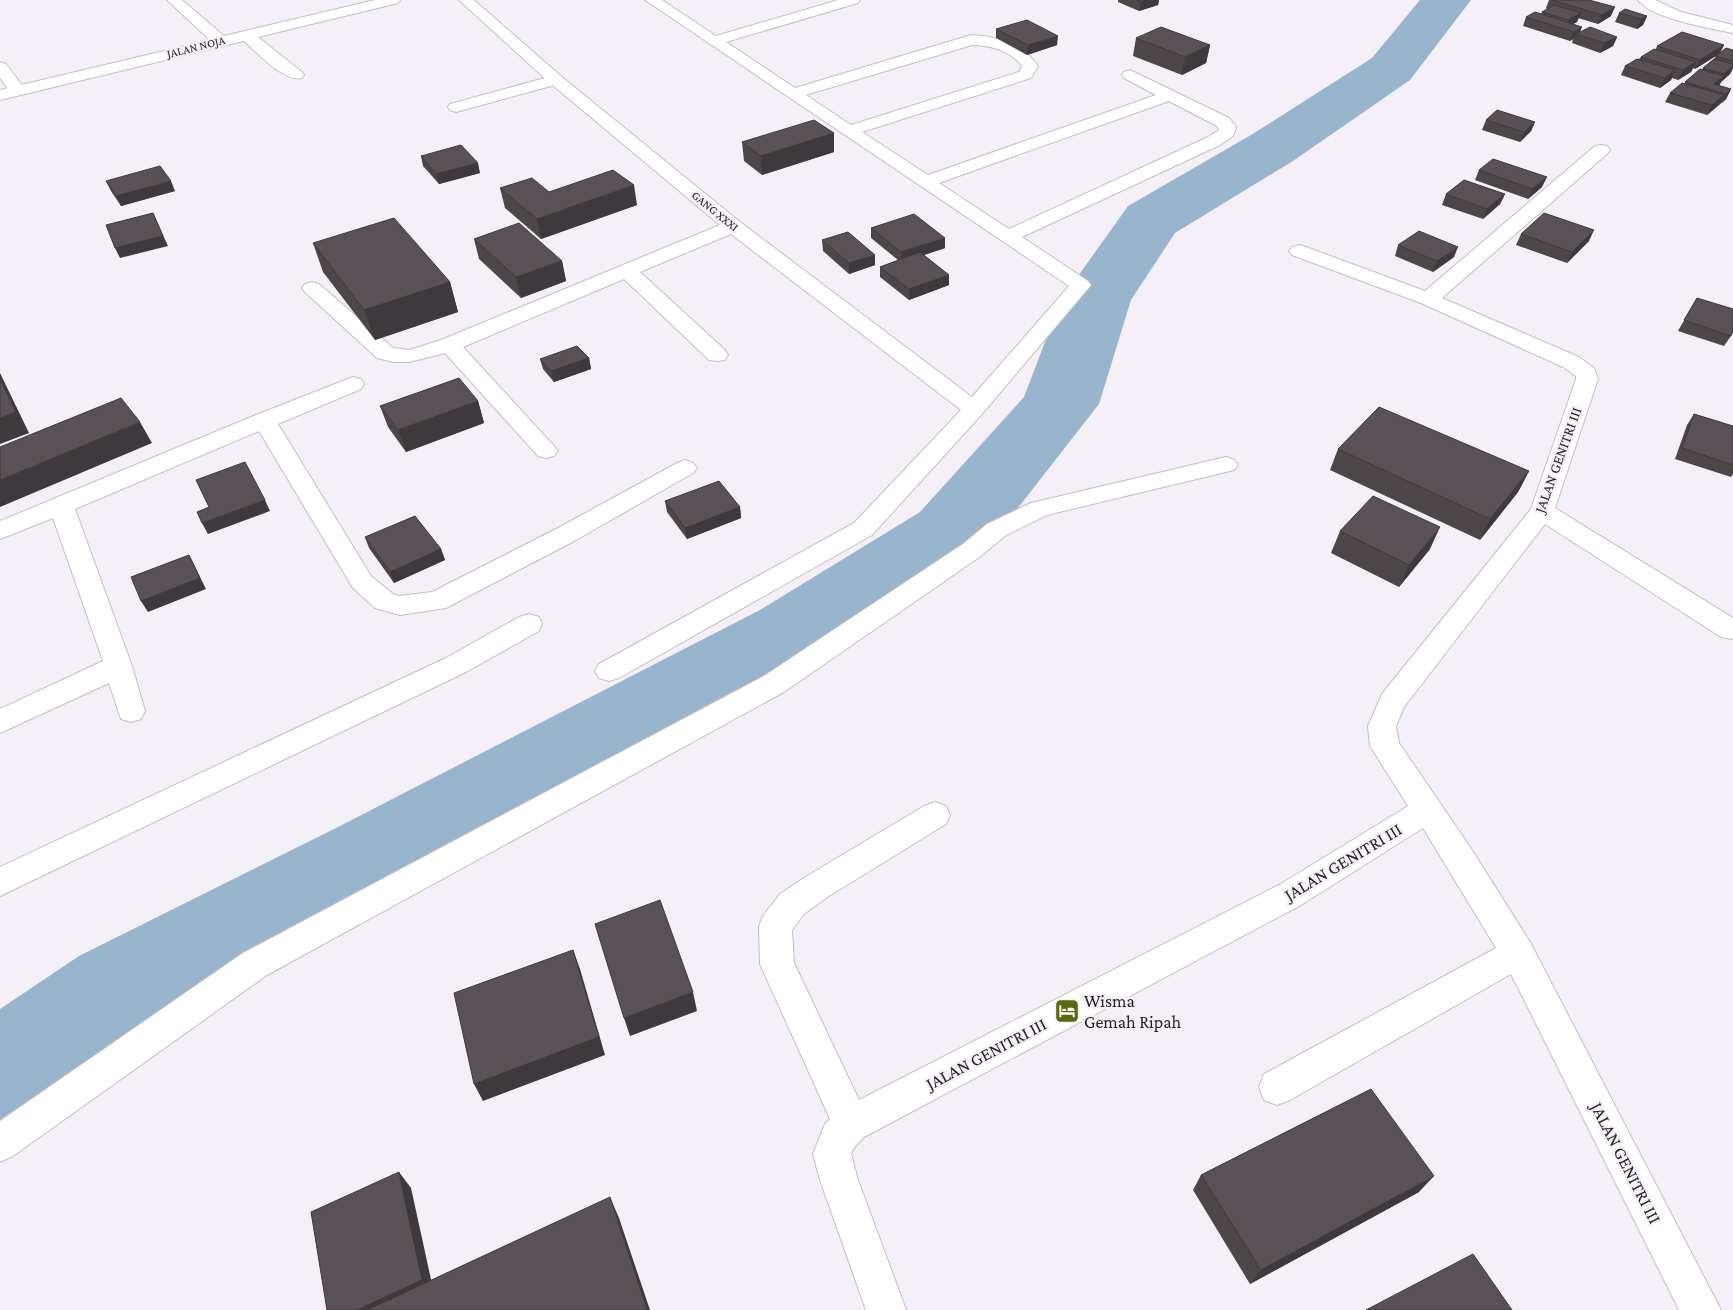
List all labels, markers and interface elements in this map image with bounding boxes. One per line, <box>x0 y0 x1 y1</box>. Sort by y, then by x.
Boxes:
street label: JALAN NOJA <box>164 33 227 61</box>
street label: GANG XXXI <box>689 188 742 234</box>
street label: JALAN GENITRI III <box>1531 405 1585 517</box>
street label: JALAN GENITRI III <box>1279 819 1405 906</box>
place label: Wisma Gemah Ripah <box>1084 991 1182 1032</box>
hotel icon: Wisma Gemah Ripah <box>1054 998 1080 1024</box>
street label: JALAN GENITRI III <box>921 1014 1050 1095</box>
street label: JALAN GENITRI III <box>1586 1097 1665 1227</box>

